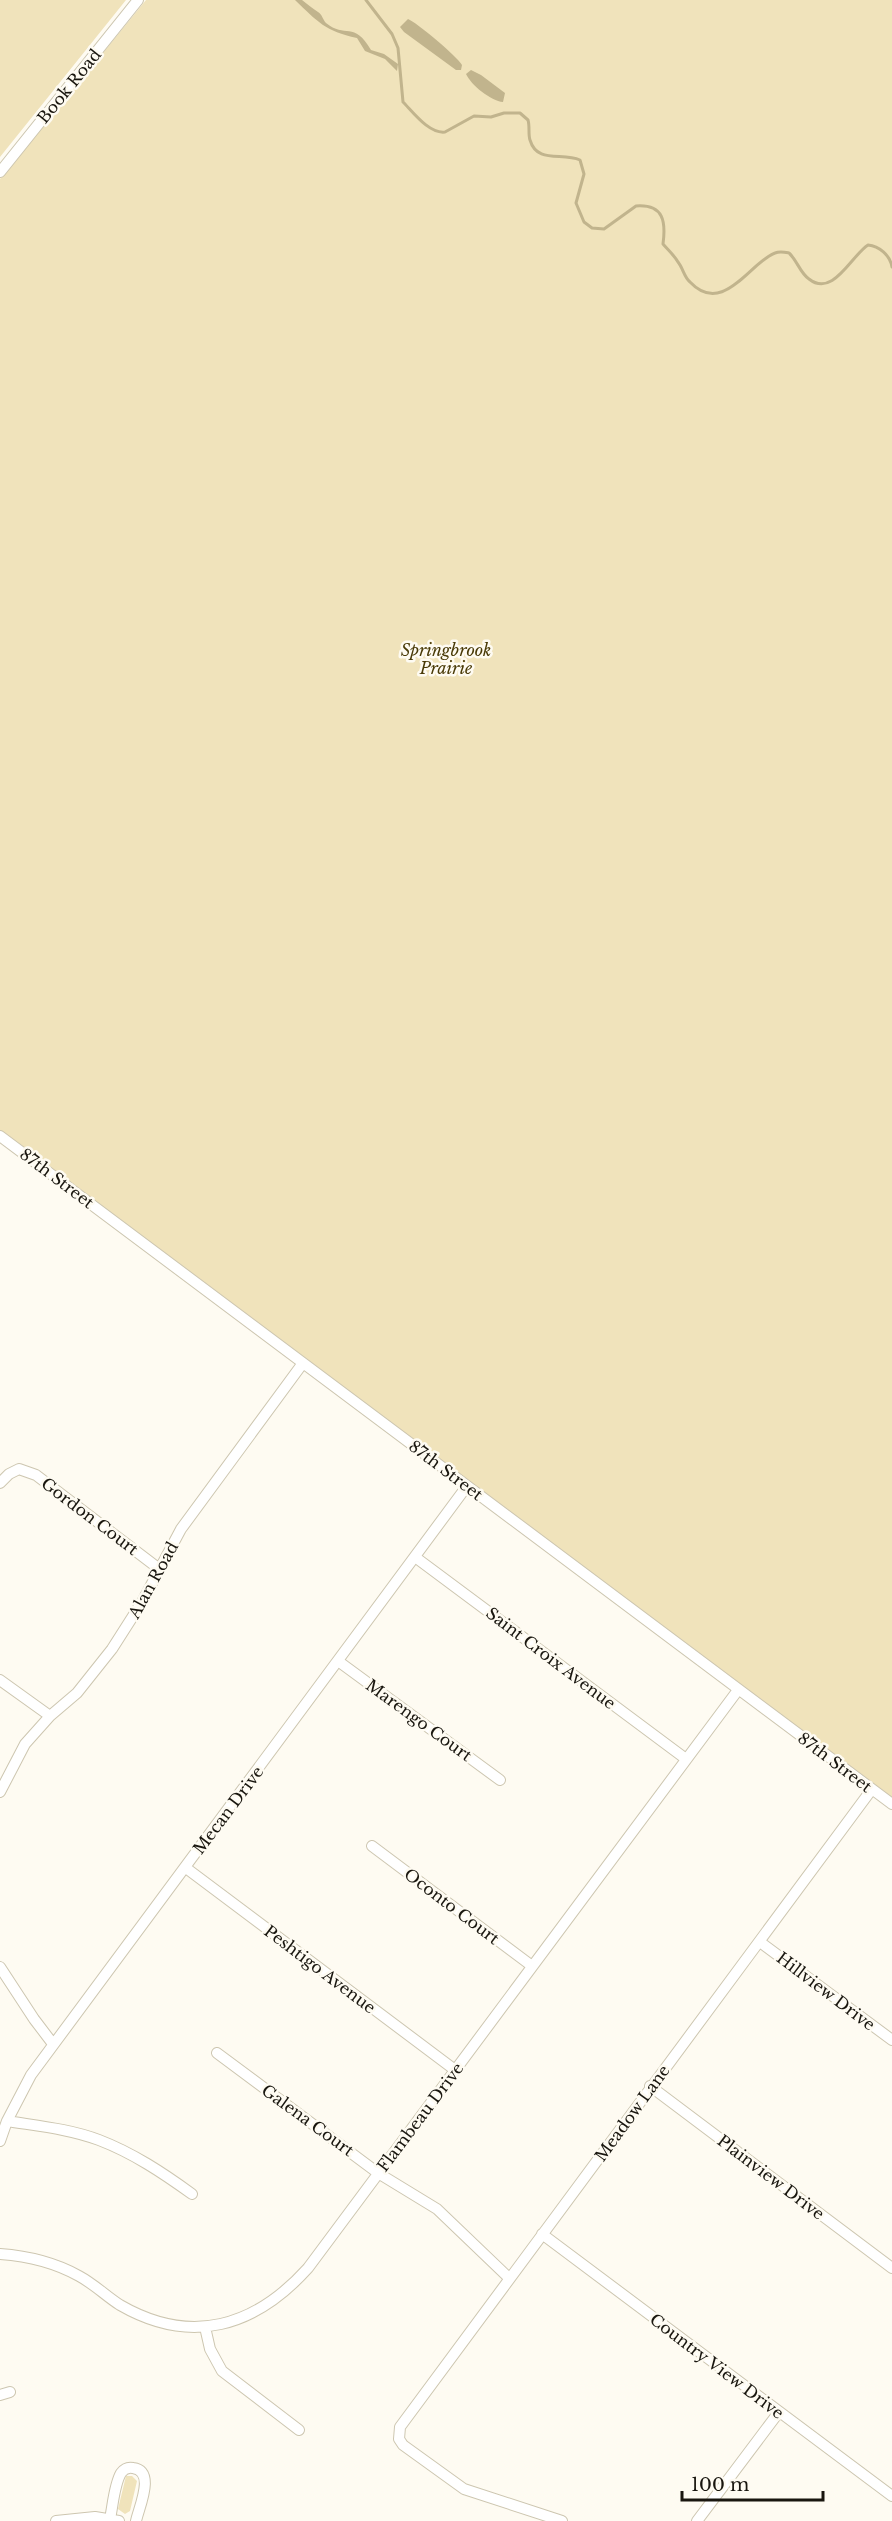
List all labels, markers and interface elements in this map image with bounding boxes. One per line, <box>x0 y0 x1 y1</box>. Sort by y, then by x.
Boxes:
street label: Book Road <box>33 45 105 127</box>
park label: Springbrook Prairie <box>401 640 491 678</box>
street label: 87th Street <box>16 1144 98 1212</box>
street label: 87th Street <box>405 1436 487 1504</box>
street label: Gordon Court <box>37 1473 143 1559</box>
street label: Alan Road <box>123 1538 182 1623</box>
street label: Saint Croix Avenue <box>482 1603 620 1713</box>
street label: Marengo Court <box>362 1675 476 1765</box>
street label: 87th Street <box>794 1728 876 1796</box>
street label: Mecan Drive <box>188 1762 268 1858</box>
street label: Oconto Court <box>400 1864 504 1948</box>
street label: Peshtigo Avenue <box>260 1921 380 2017</box>
street label: Hillview Drive <box>773 1947 879 2035</box>
street label: Flambeau Drive <box>372 2058 468 2176</box>
street label: Meadow Lane <box>590 2061 674 2165</box>
street label: Galena Court <box>258 2080 358 2160</box>
street label: Plainview Drive <box>714 2130 828 2224</box>
street label: Country View Drive <box>646 2309 788 2423</box>
scale bar <box>682 2464 823 2502</box>
text: 100 m <box>691 2474 749 2496</box>

